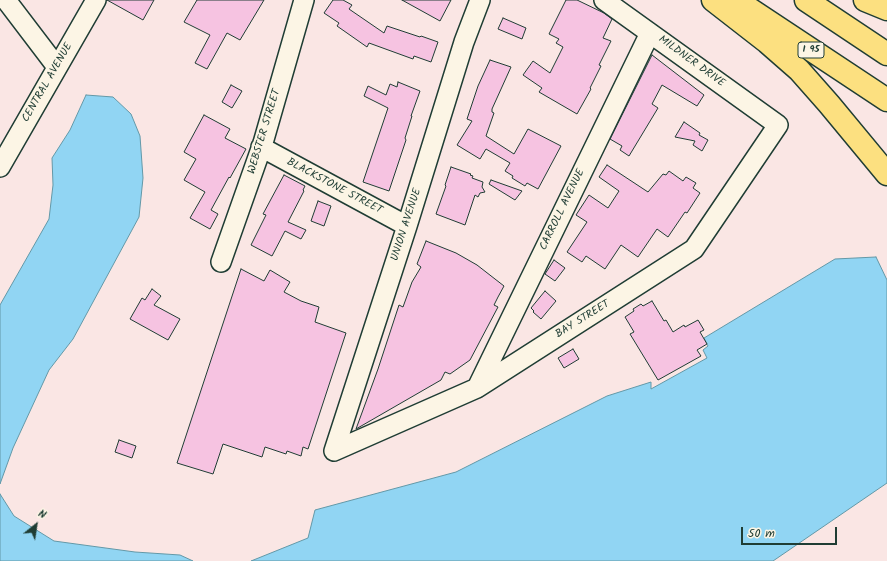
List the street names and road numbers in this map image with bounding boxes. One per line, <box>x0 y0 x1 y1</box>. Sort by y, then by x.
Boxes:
street label: MILDNER DRIVE <box>655 33 727 91</box>
street label: CENTRAL AVENUE <box>20 41 76 125</box>
road number: I 95 <box>798 42 824 58</box>
street label: WEBSTER STREET <box>246 88 284 176</box>
street label: BLACKSTONE STREET <box>284 156 384 218</box>
street label: CARROLL AVENUE <box>538 167 588 253</box>
street label: UNION AVENUE <box>389 187 425 263</box>
street label: BAY STREET <box>553 298 613 342</box>

